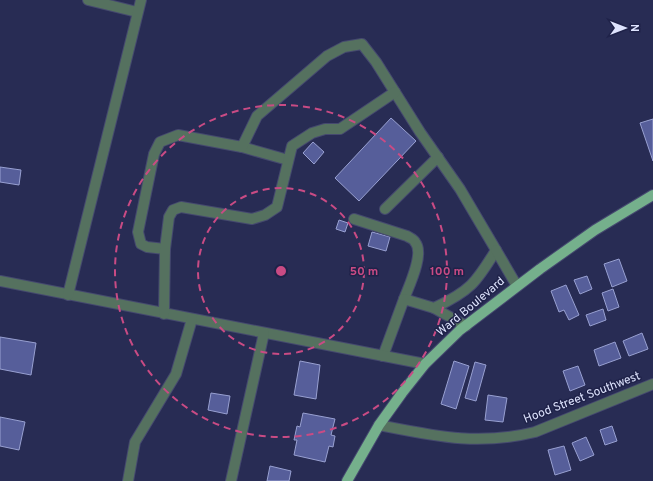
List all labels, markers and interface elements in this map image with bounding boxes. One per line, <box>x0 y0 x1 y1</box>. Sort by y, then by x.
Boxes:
north arrow <box>605 8 645 48</box>
text: N <box>627 24 641 32</box>
centre of rings <box>274 264 288 278</box>
text: 50 m <box>350 264 378 280</box>
text: 100 m <box>430 264 464 280</box>
street label: Ward Boulevard <box>434 274 508 340</box>
street label: Hood Street Southwest <box>521 368 643 428</box>

